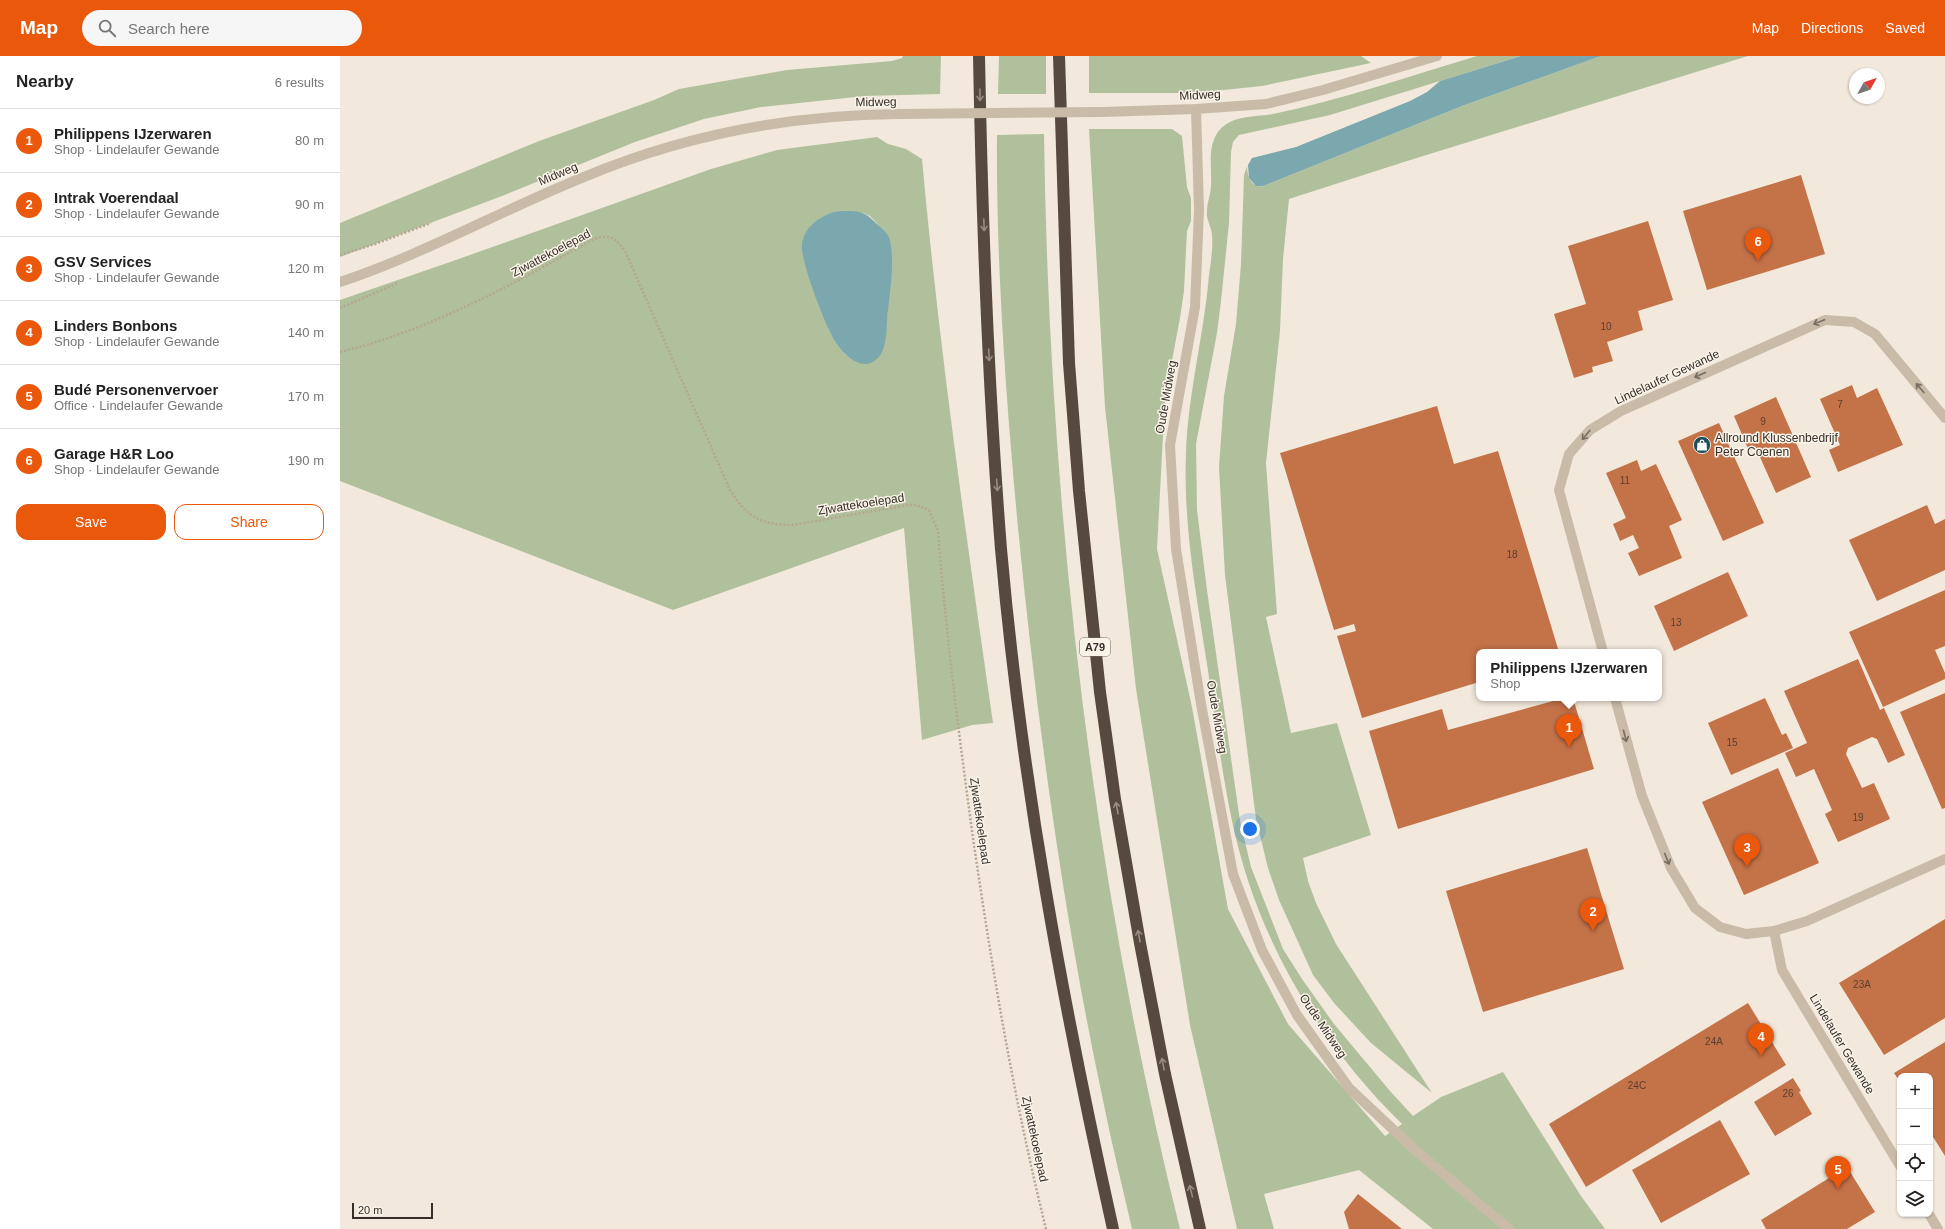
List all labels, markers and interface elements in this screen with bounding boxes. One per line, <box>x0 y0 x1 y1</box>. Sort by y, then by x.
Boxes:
search box <box>82 10 362 46</box>
text: Map <box>20 17 58 38</box>
icon: search <box>96 17 118 39</box>
text: Search here <box>128 20 210 37</box>
text: Map <box>1752 20 1779 36</box>
text: Directions <box>1801 20 1863 36</box>
text: Saved <box>1885 20 1925 36</box>
north arrow <box>1849 68 1885 104</box>
text: Nearby <box>16 72 74 91</box>
text: 6 results <box>275 75 324 90</box>
street label: Midweg <box>1179 87 1221 103</box>
one-way arrow <box>976 88 984 101</box>
street label: Midweg <box>855 95 897 109</box>
text: Philippens IJzerwaren <box>54 125 212 142</box>
text: 1 <box>25 133 33 148</box>
text: 80 m <box>295 133 324 148</box>
text: Shop · Lindelaufer Gewande <box>54 142 220 157</box>
street label: Midweg <box>536 159 580 189</box>
text: Intrak Voerendaal <box>54 189 179 206</box>
text: 2 <box>25 197 33 212</box>
text: 90 m <box>295 197 324 212</box>
text: Shop · Lindelaufer Gewande <box>54 206 220 221</box>
one-way arrow <box>980 218 987 231</box>
street label: Zjwattekoelepad <box>509 226 593 280</box>
pin: 6 <box>1745 228 1771 261</box>
text: GSV Services <box>54 253 152 270</box>
text: 3 <box>25 261 33 276</box>
text: 120 m <box>288 261 324 276</box>
text: Shop · Lindelaufer Gewande <box>54 270 220 285</box>
text: Linders Bonbons <box>54 317 177 334</box>
one-way arrow <box>1813 319 1825 327</box>
house number: 10 <box>1600 321 1612 332</box>
text: 4 <box>25 325 33 340</box>
text: 140 m <box>288 325 324 340</box>
text: Shop · Lindelaufer Gewande <box>54 334 220 349</box>
street label: Lindelaufer Gewande <box>1612 346 1722 407</box>
one-way arrow <box>986 348 993 361</box>
street label: Oude Midweg <box>1153 359 1179 435</box>
one-way arrow <box>1695 372 1707 380</box>
text: Budé Personenvervoer <box>54 381 218 398</box>
one-way arrow <box>1915 383 1924 394</box>
text: 5 <box>25 389 33 404</box>
text: 170 m <box>288 389 324 404</box>
text: Office · Lindelaufer Gewande <box>54 398 223 413</box>
house number: 7 <box>1837 399 1843 410</box>
house number: 9 <box>1760 416 1766 427</box>
one-way arrow <box>1581 430 1590 440</box>
place label: Allround Klussenbedrijf Peter Coenen <box>1715 431 1838 459</box>
shop icon: Allround Klussenbedrijf Peter Coenen <box>1692 435 1712 455</box>
text: Garage H&R Loo <box>54 445 174 462</box>
text: 6 <box>25 453 33 468</box>
text: 190 m <box>288 453 324 468</box>
text: Shop · Lindelaufer Gewande <box>54 462 220 477</box>
house number: 11 <box>1620 475 1631 486</box>
one-way arrow <box>994 478 1001 491</box>
street label: Zjwattekoelepad <box>817 490 905 518</box>
button: Save <box>16 504 166 540</box>
button: Share <box>174 504 324 540</box>
house number: 18 <box>1506 549 1518 560</box>
house number: 13 <box>1670 617 1682 628</box>
road number: A79 <box>1080 638 1110 656</box>
popup <box>1476 649 1662 701</box>
text: Philippens IJzerwaren <box>1490 659 1648 676</box>
text: Shop <box>1490 676 1521 691</box>
street label: Oude Midweg <box>1204 679 1230 755</box>
pin: 1 <box>1556 714 1582 747</box>
one-way arrow <box>1622 729 1629 742</box>
house number: 15 <box>1726 737 1738 748</box>
street label: Zjwattekoelepad <box>967 777 993 865</box>
one-way arrow <box>1112 802 1120 815</box>
house number: 19 <box>1852 812 1864 823</box>
your location <box>1240 819 1260 839</box>
pin: 3 <box>1734 834 1760 867</box>
one-way arrow <box>1664 852 1671 864</box>
pin: 2 <box>1580 898 1606 931</box>
one-way arrow <box>1135 930 1143 943</box>
house number: 23A <box>1853 979 1871 990</box>
street label: Oude Midweg <box>1296 991 1350 1061</box>
street label: Lindelaufer Gewande <box>1807 991 1878 1097</box>
pin: 4 <box>1748 1023 1774 1056</box>
house number: 24A <box>1705 1036 1723 1047</box>
one-way arrow <box>1158 1058 1166 1071</box>
map controls <box>1897 1073 1933 1217</box>
button: + <box>1897 1073 1933 1109</box>
house number: 24C <box>1628 1080 1646 1091</box>
house number: 26 <box>1782 1088 1794 1099</box>
street label: Zjwattekoelepad <box>1019 1095 1051 1183</box>
button: − <box>1897 1109 1933 1145</box>
button: locate <box>1897 1145 1933 1181</box>
pin: 5 <box>1825 1156 1851 1189</box>
button: layers <box>1897 1181 1933 1217</box>
one-way arrow <box>1187 1185 1194 1198</box>
scale bar <box>352 1201 433 1220</box>
text: 20 m <box>358 1204 382 1216</box>

